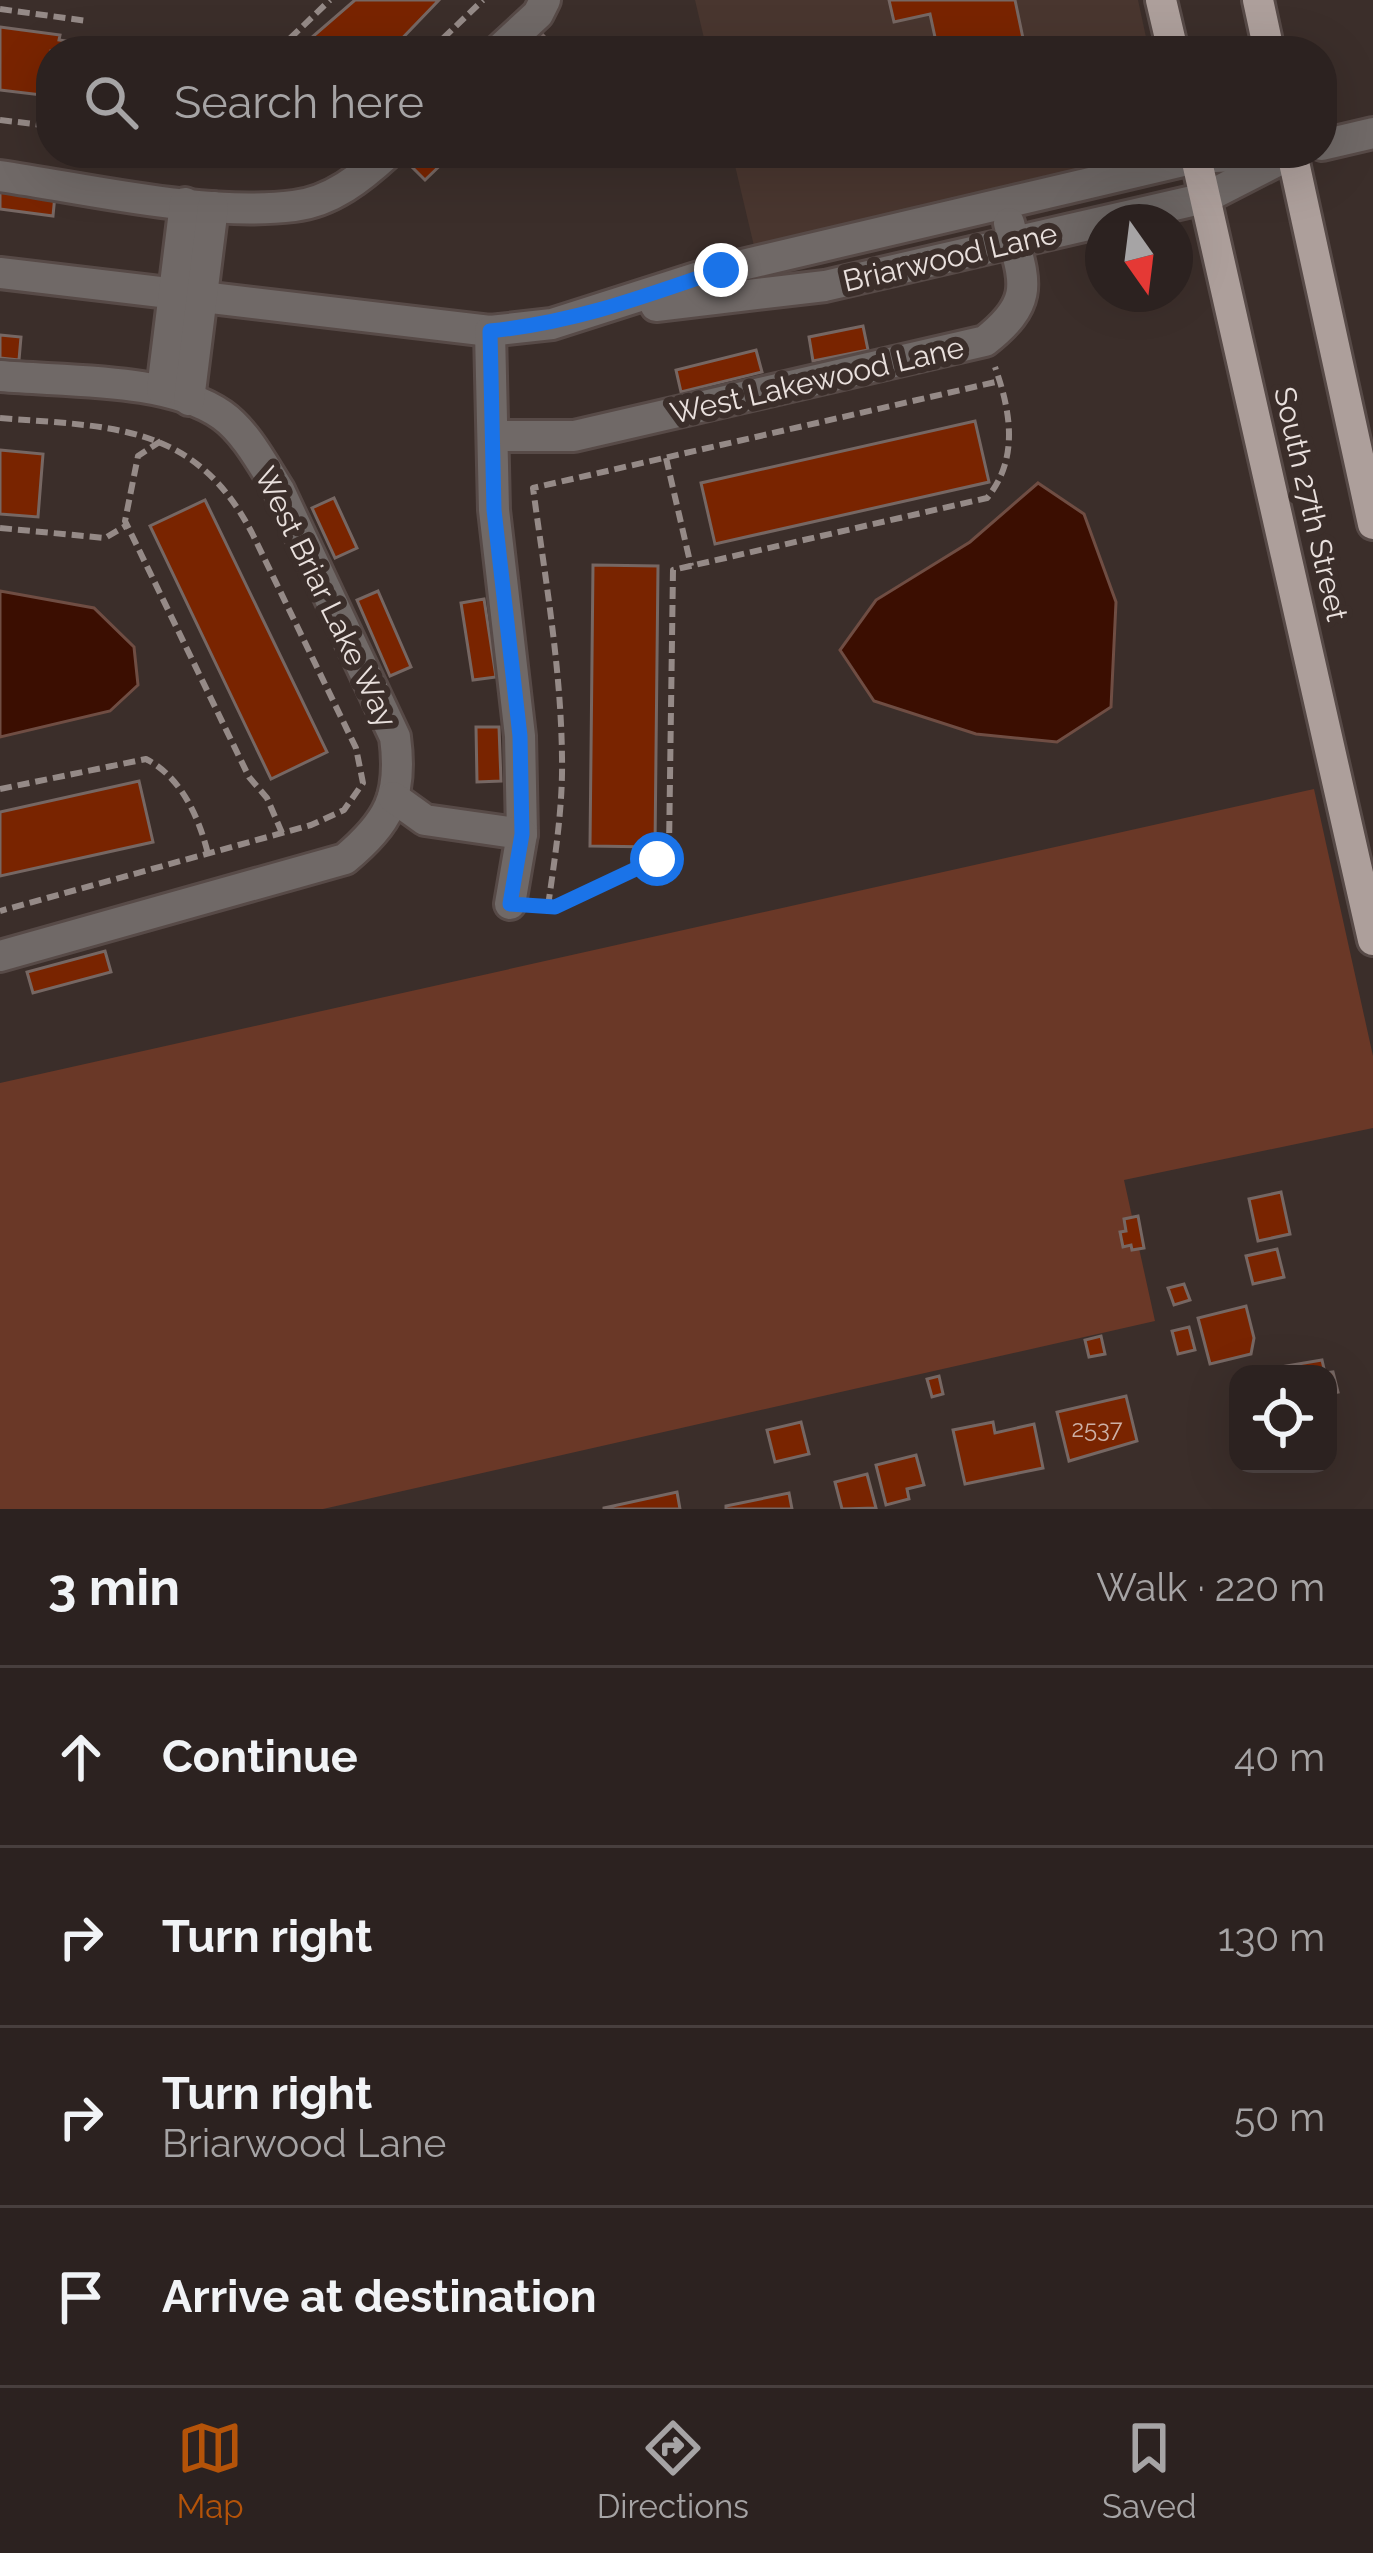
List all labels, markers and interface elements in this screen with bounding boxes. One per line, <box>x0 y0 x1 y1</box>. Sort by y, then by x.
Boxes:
search box <box>36 36 1337 168</box>
icon: search <box>78 69 144 135</box>
text: Search here <box>174 76 424 129</box>
north arrow <box>1085 204 1193 312</box>
street label: Briarwood Lane <box>839 215 1061 299</box>
route end <box>694 243 748 297</box>
street label: West Lakewood Lane <box>667 329 967 431</box>
street label: South 27th Street <box>1267 384 1355 624</box>
street label: West Briar Lake Way <box>248 461 404 733</box>
route start <box>630 832 684 886</box>
map controls <box>1229 1365 1337 1473</box>
button: locate <box>1229 1365 1337 1473</box>
house number: 2537 <box>1071 1414 1123 1443</box>
text: 3 min <box>48 1557 180 1617</box>
text: Walk · 220 m <box>1096 1564 1325 1610</box>
icon: ahead <box>48 1724 114 1790</box>
text: Continue <box>162 1730 358 1783</box>
text: 40 m <box>1234 1734 1325 1780</box>
icon: right <box>48 1904 114 1970</box>
text: Turn right <box>162 1910 372 1963</box>
text: 130 m <box>1218 1914 1325 1960</box>
text: Turn right <box>162 2067 372 2120</box>
icon: right <box>48 2084 114 2150</box>
text: 50 m <box>1234 2094 1325 2140</box>
text: Briarwood Lane <box>162 2120 446 2166</box>
icon: arrive <box>48 2264 114 2330</box>
text: Arrive at destination <box>162 2270 597 2323</box>
tab: Map <box>177 2415 244 2526</box>
tab: Directions <box>597 2415 749 2526</box>
tab: Saved <box>1102 2415 1196 2526</box>

